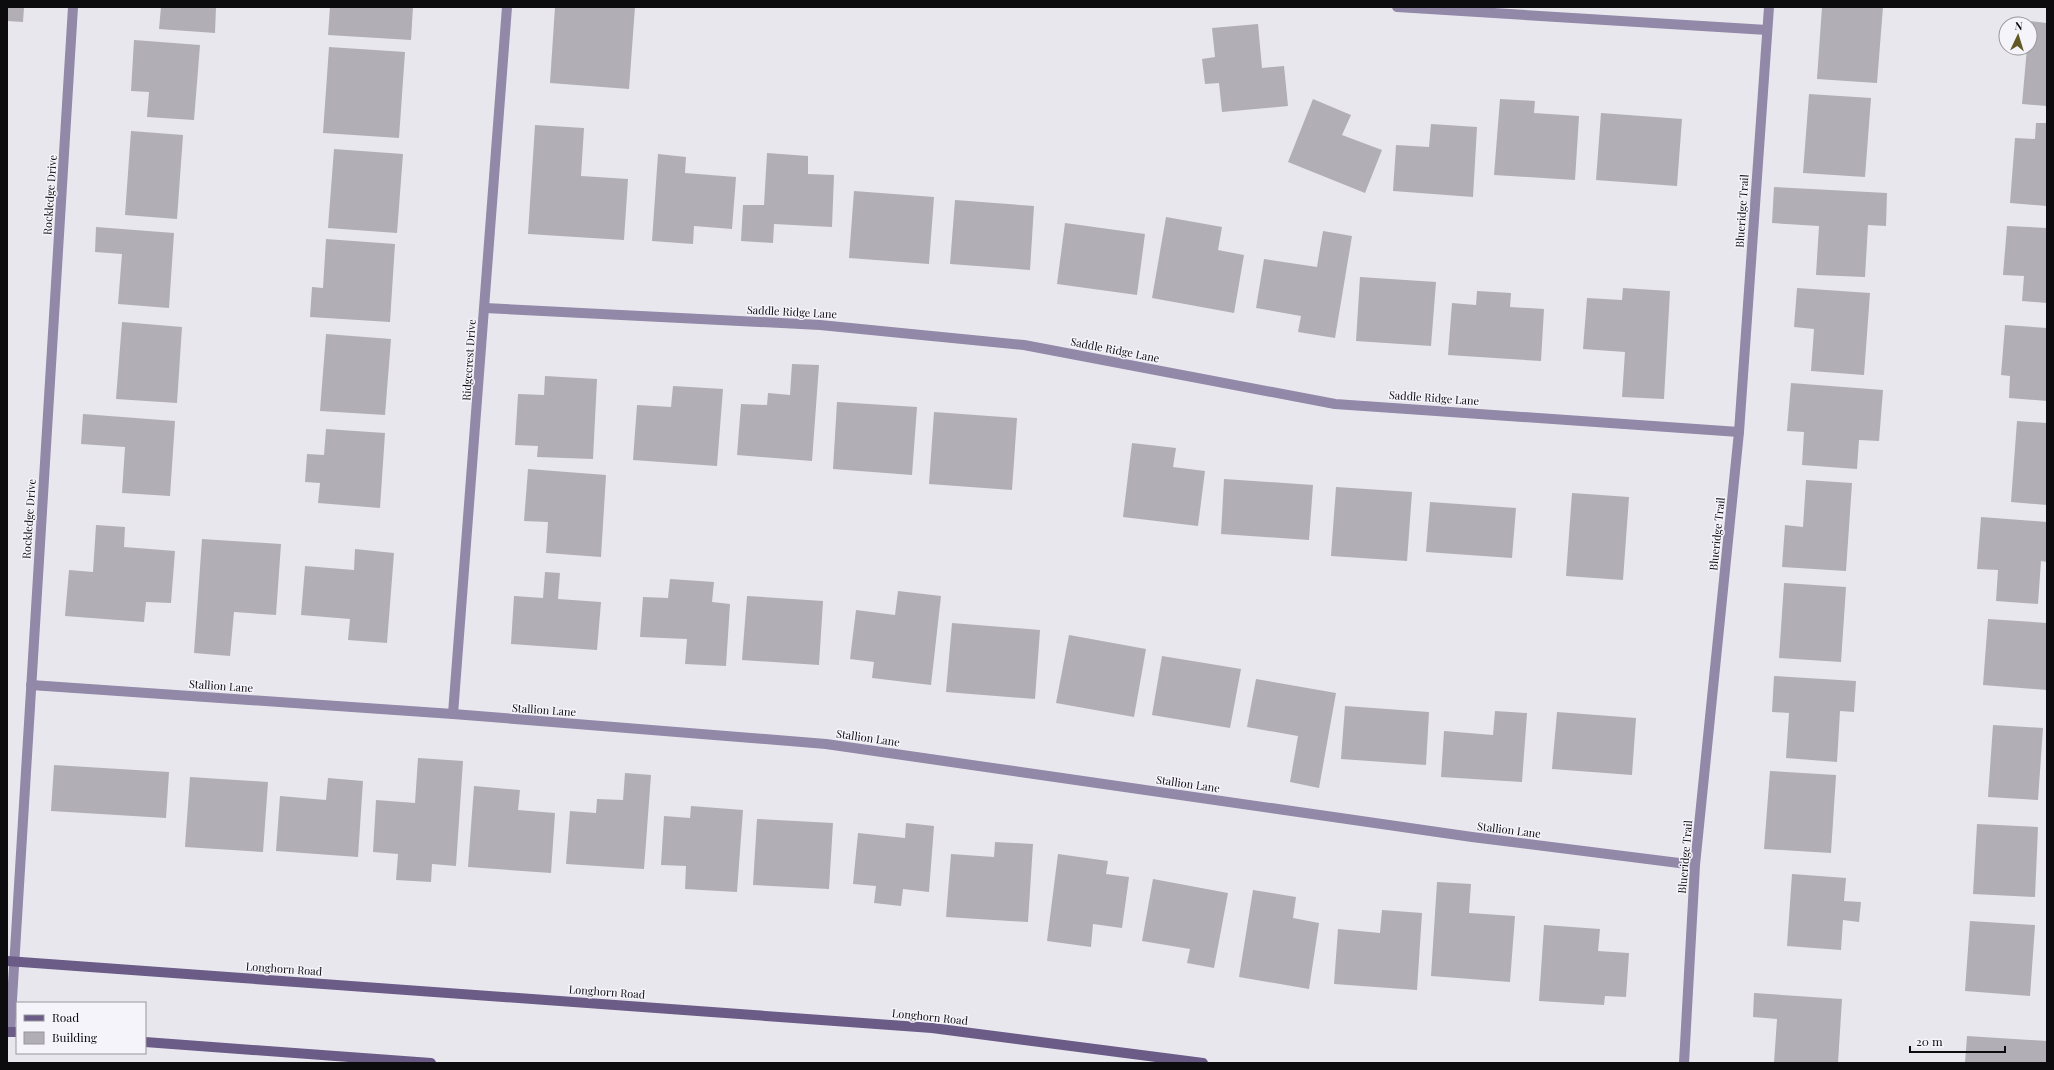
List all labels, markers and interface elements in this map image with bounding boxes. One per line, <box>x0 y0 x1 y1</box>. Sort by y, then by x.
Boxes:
north arrow <box>1998 16 2038 56</box>
text: N <box>2014 18 2023 33</box>
street label: Rockledge Drive <box>39 154 60 235</box>
street label: Blueridge Trail <box>1731 174 1752 248</box>
street label: Saddle Ridge Lane <box>747 302 838 321</box>
street label: Ridgecrest Drive <box>458 318 479 401</box>
street label: Saddle Ridge Lane <box>1069 334 1161 366</box>
street label: Saddle Ridge Lane <box>1388 387 1480 408</box>
street label: Rockledge Drive <box>18 478 39 559</box>
street label: Blueridge Trail <box>1705 497 1728 571</box>
street label: Stallion Lane <box>188 676 254 695</box>
street label: Stallion Lane <box>511 700 577 719</box>
street label: Stallion Lane <box>835 726 901 749</box>
street label: Stallion Lane <box>1155 772 1221 795</box>
street label: Stallion Lane <box>1476 818 1542 841</box>
street label: Blueridge Trail <box>1674 820 1695 894</box>
street label: Longhorn Road <box>245 958 323 979</box>
street label: Longhorn Road <box>568 981 646 1002</box>
legend <box>16 1002 146 1054</box>
street label: Longhorn Road <box>891 1005 969 1028</box>
text: Road <box>52 1009 79 1025</box>
scale bar <box>1910 1028 2005 1054</box>
text: Building <box>52 1029 98 1045</box>
text: 20 m <box>1916 1033 1943 1049</box>

